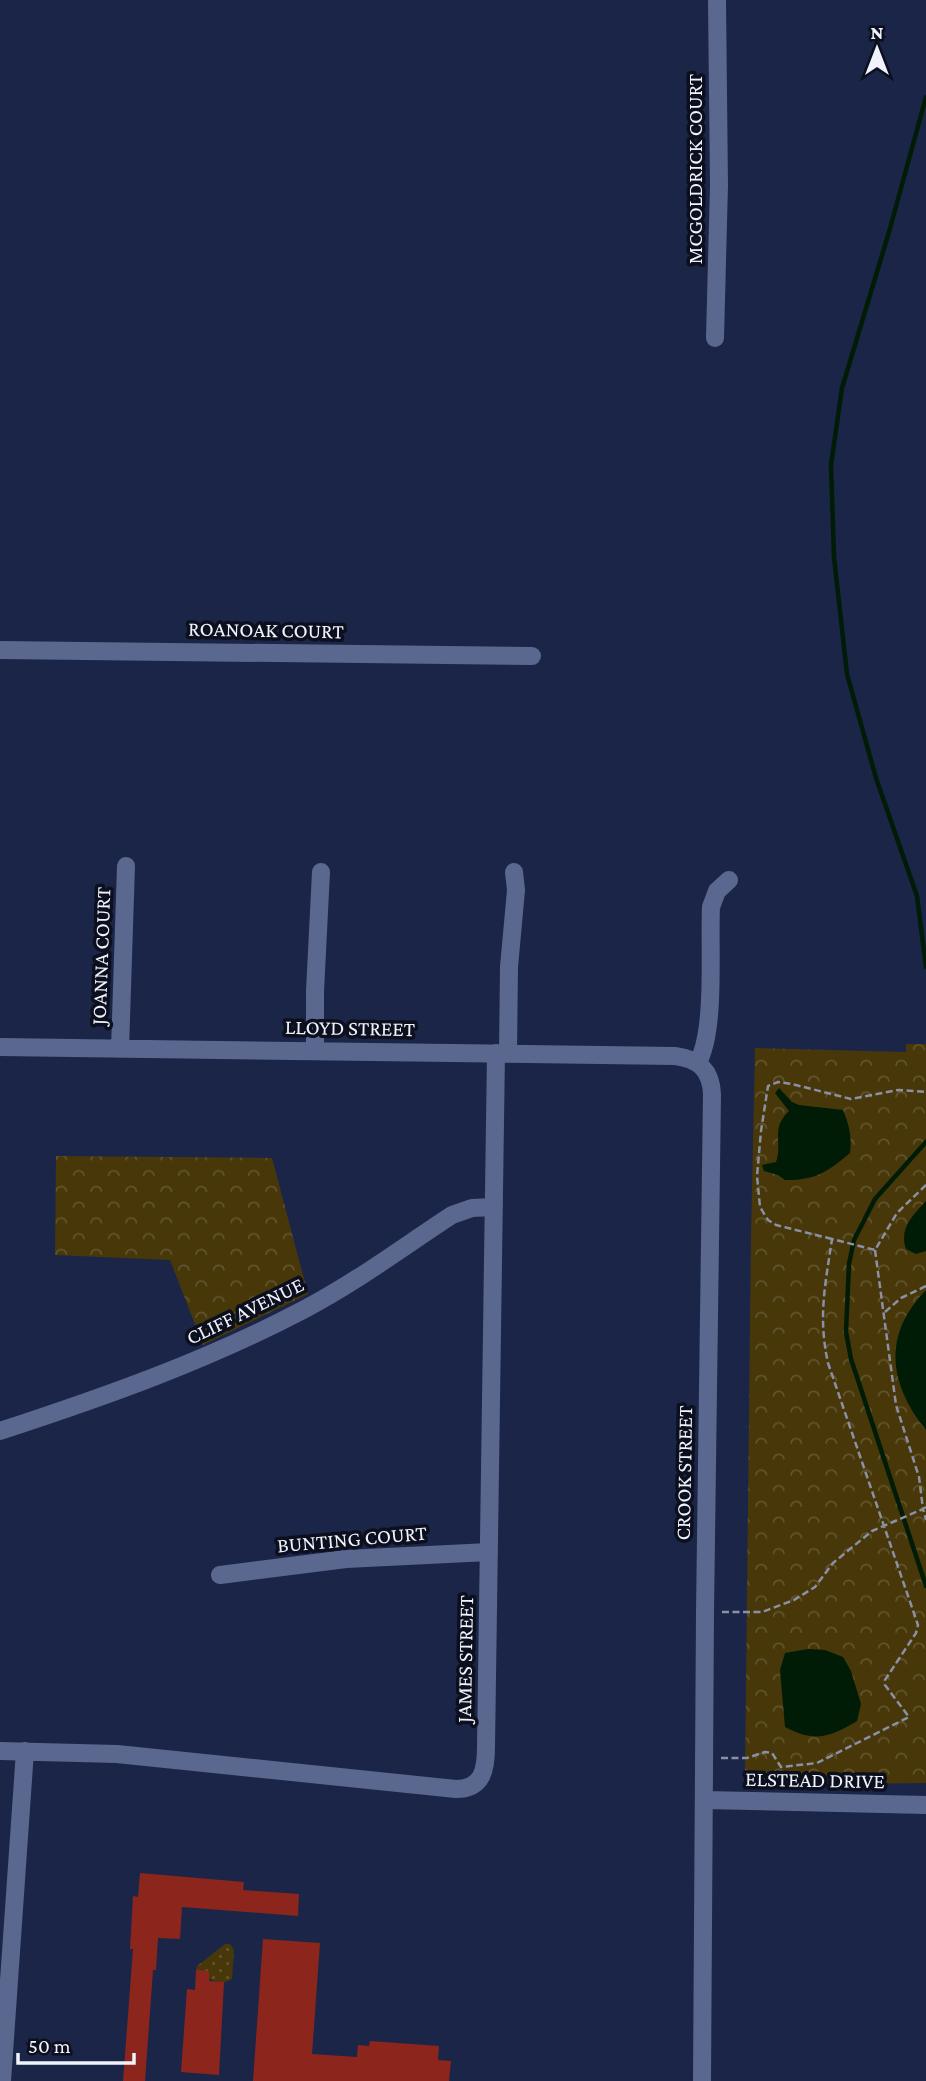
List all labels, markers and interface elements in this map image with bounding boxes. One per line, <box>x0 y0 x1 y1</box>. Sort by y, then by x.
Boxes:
north arrow <box>842 14 912 84</box>
text: N <box>871 22 884 43</box>
street label: MCGOLDRICK COURT <box>683 73 707 264</box>
street label: ROANOAK COURT <box>188 617 345 643</box>
street label: JOANNA COURT <box>87 886 115 1027</box>
street label: LLOYD STREET <box>285 1015 416 1041</box>
street label: CLIFF AVENUE <box>182 1272 308 1350</box>
street label: CROOK STREET <box>671 1405 697 1541</box>
street label: BUNTING COURT <box>276 1520 428 1558</box>
street label: JAMES STREET <box>452 1594 478 1725</box>
street label: ELSTEAD DRIVE <box>745 1767 885 1793</box>
scale bar <box>18 2022 133 2066</box>
text: 50 m <box>28 2034 71 2058</box>

